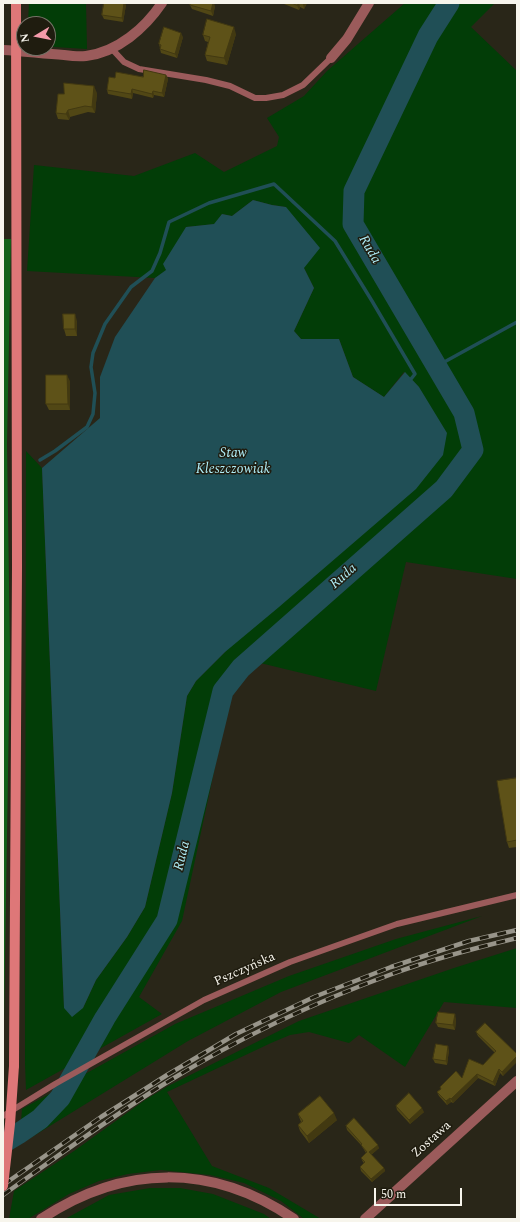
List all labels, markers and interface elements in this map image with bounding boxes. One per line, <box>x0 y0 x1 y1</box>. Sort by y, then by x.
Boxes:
north arrow <box>16 16 56 56</box>
text: N <box>16 32 34 44</box>
water label: Ruda <box>354 233 384 267</box>
water label: Staw Kleszczowiak <box>196 446 270 478</box>
water label: Ruda <box>327 561 361 593</box>
water label: Ruda <box>171 839 195 873</box>
street label: Pszczyńska <box>212 950 278 990</box>
street label: Zostawa <box>409 1118 455 1162</box>
scale bar <box>376 1180 464 1206</box>
text: 50 m <box>381 1185 406 1204</box>

